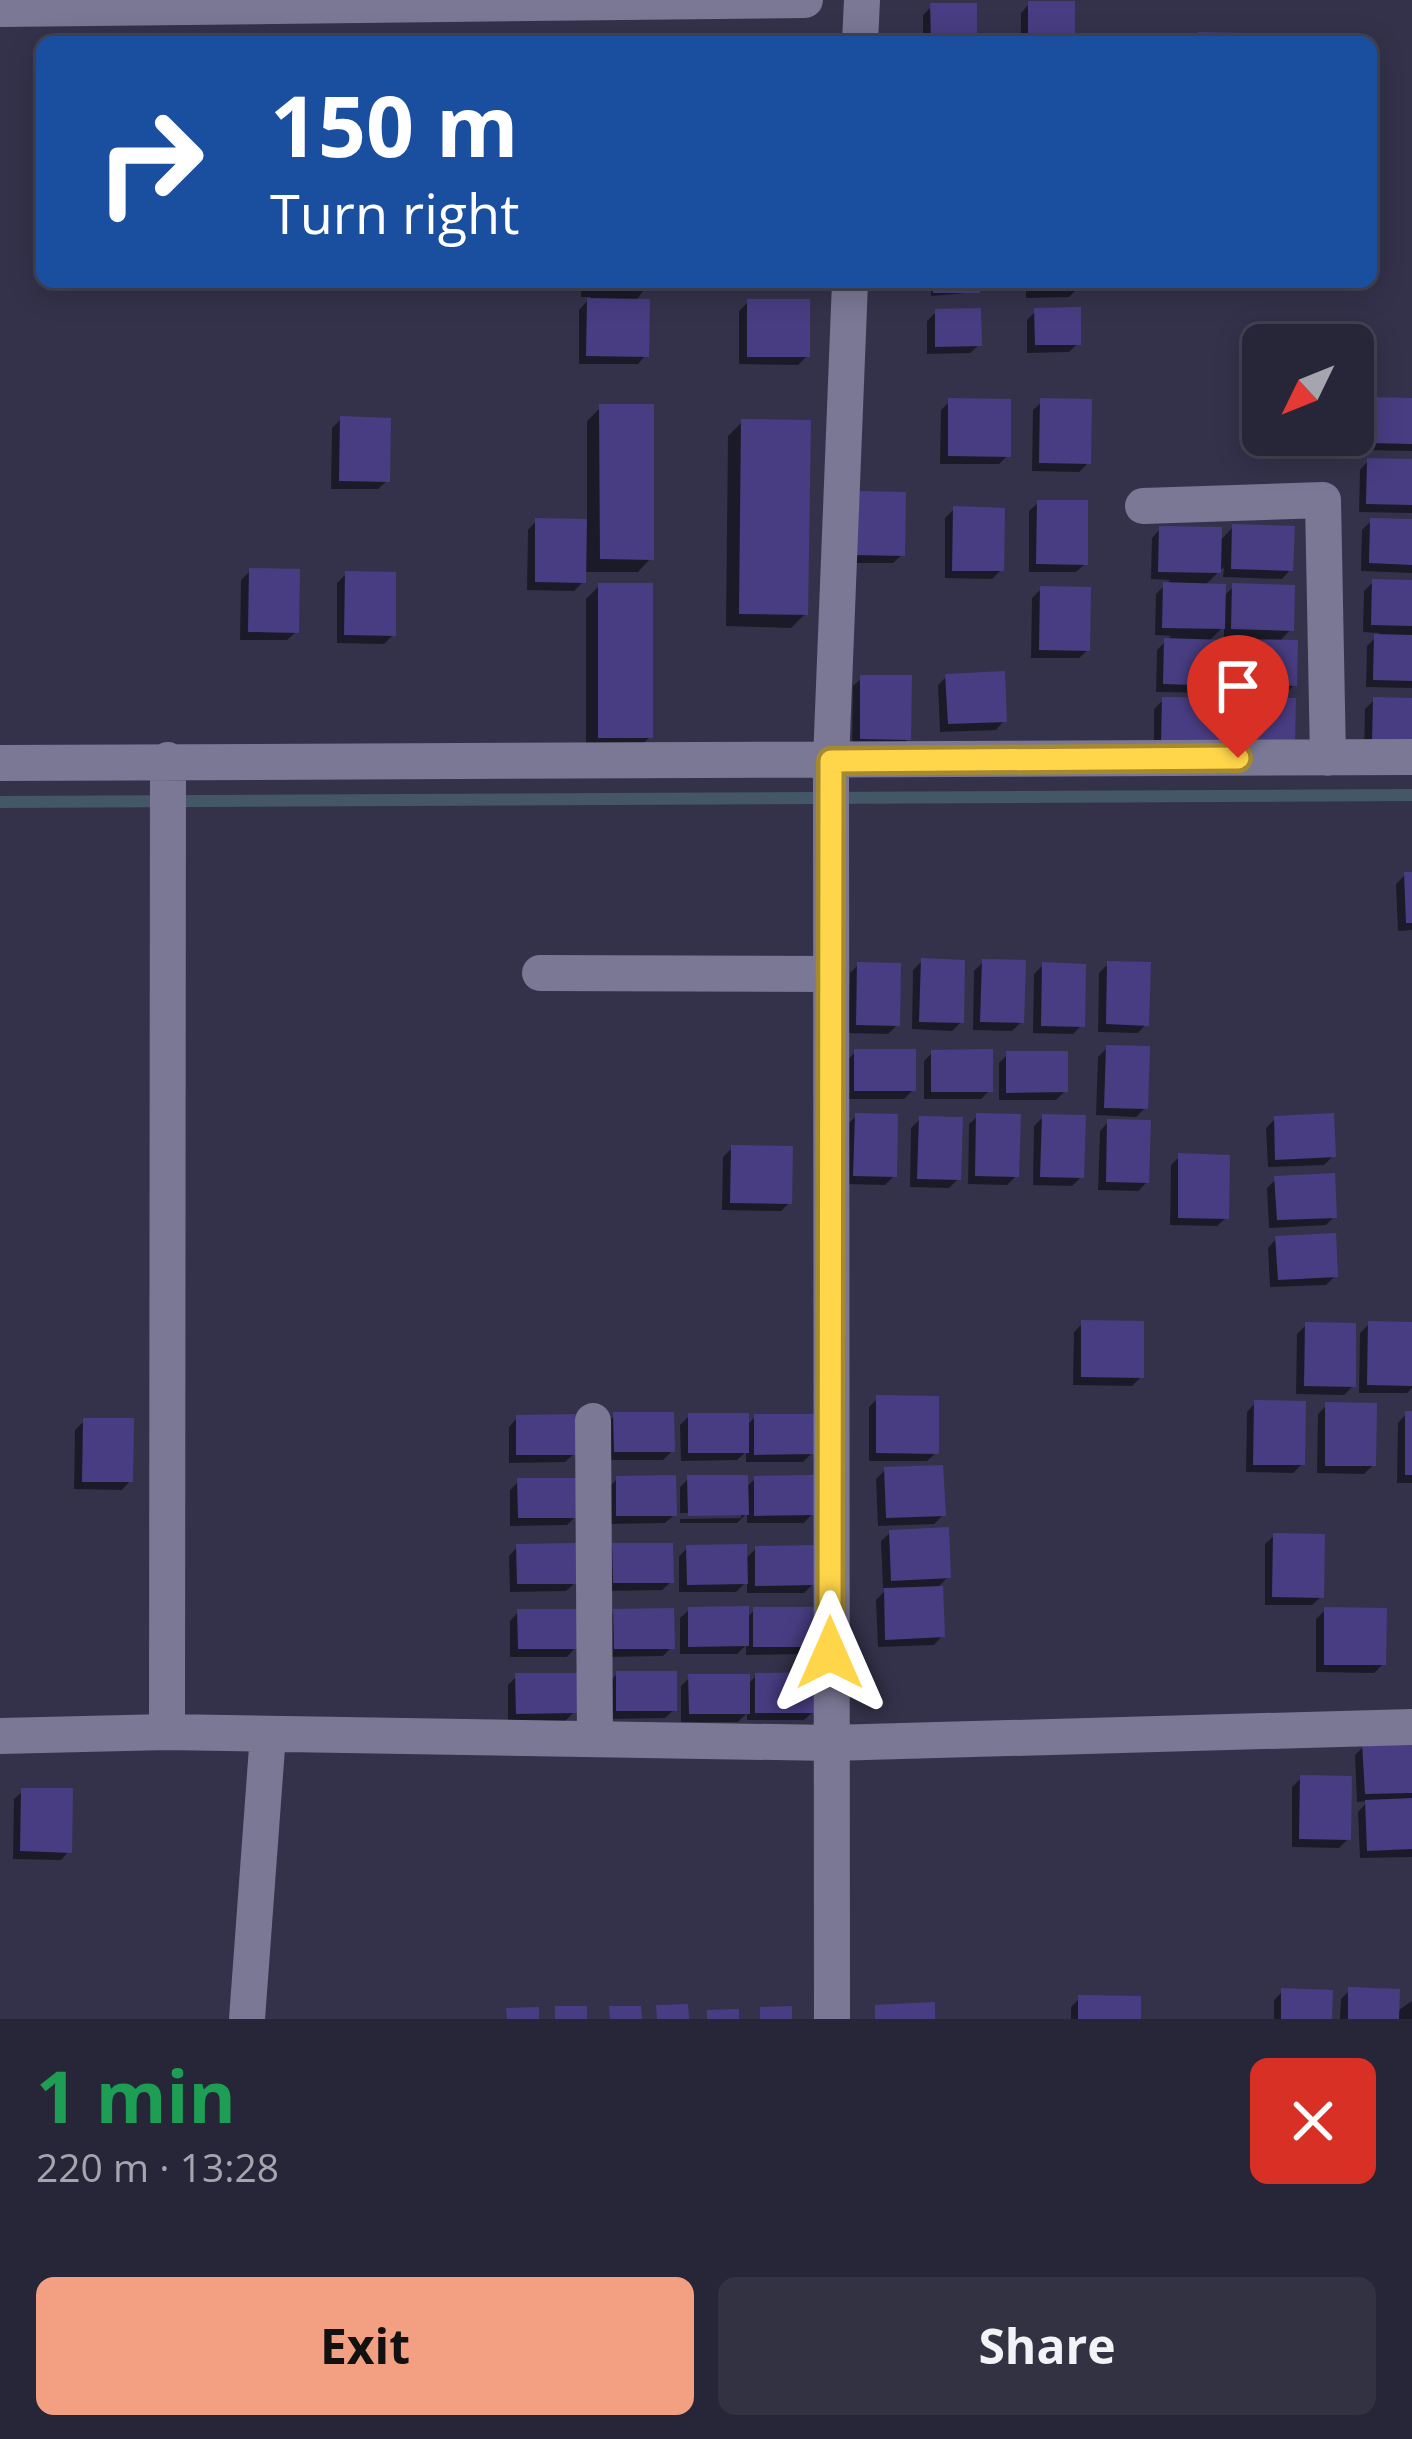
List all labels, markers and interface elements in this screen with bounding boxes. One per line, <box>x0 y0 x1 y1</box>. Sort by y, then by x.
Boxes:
text: 150 m <box>270 67 518 182</box>
icon: right <box>72 84 228 240</box>
text: Turn right <box>270 176 519 250</box>
north arrow <box>1242 324 1374 456</box>
map controls <box>1242 324 1374 456</box>
pin <box>1187 635 1289 758</box>
icon: arrive <box>1205 653 1271 719</box>
position arrow <box>767 1590 893 1716</box>
text: 1 min <box>36 2046 236 2144</box>
button: close <box>1250 2058 1376 2184</box>
text: 220 m · 13:28 <box>36 2140 279 2193</box>
button: Exit <box>36 2277 694 2415</box>
button: Share <box>718 2277 1376 2415</box>

